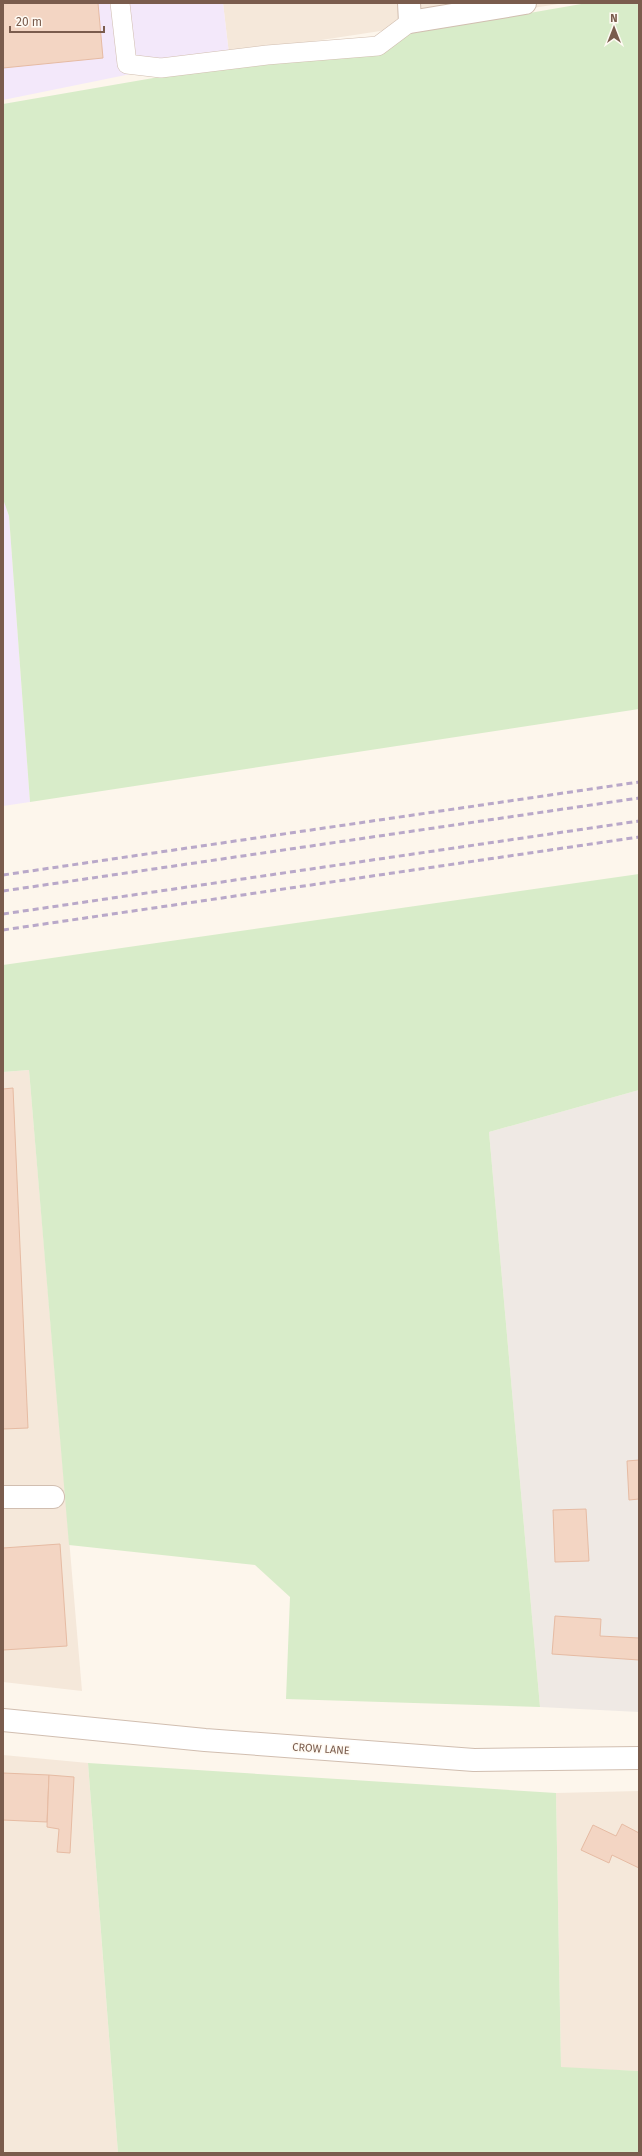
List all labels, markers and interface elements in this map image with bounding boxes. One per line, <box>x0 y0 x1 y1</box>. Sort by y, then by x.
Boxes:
scale bar <box>10 8 104 34</box>
north arrow <box>594 8 634 48</box>
text: N <box>610 12 618 25</box>
text: 20 m <box>16 15 42 29</box>
street label: CROW LANE <box>292 1741 350 1757</box>

